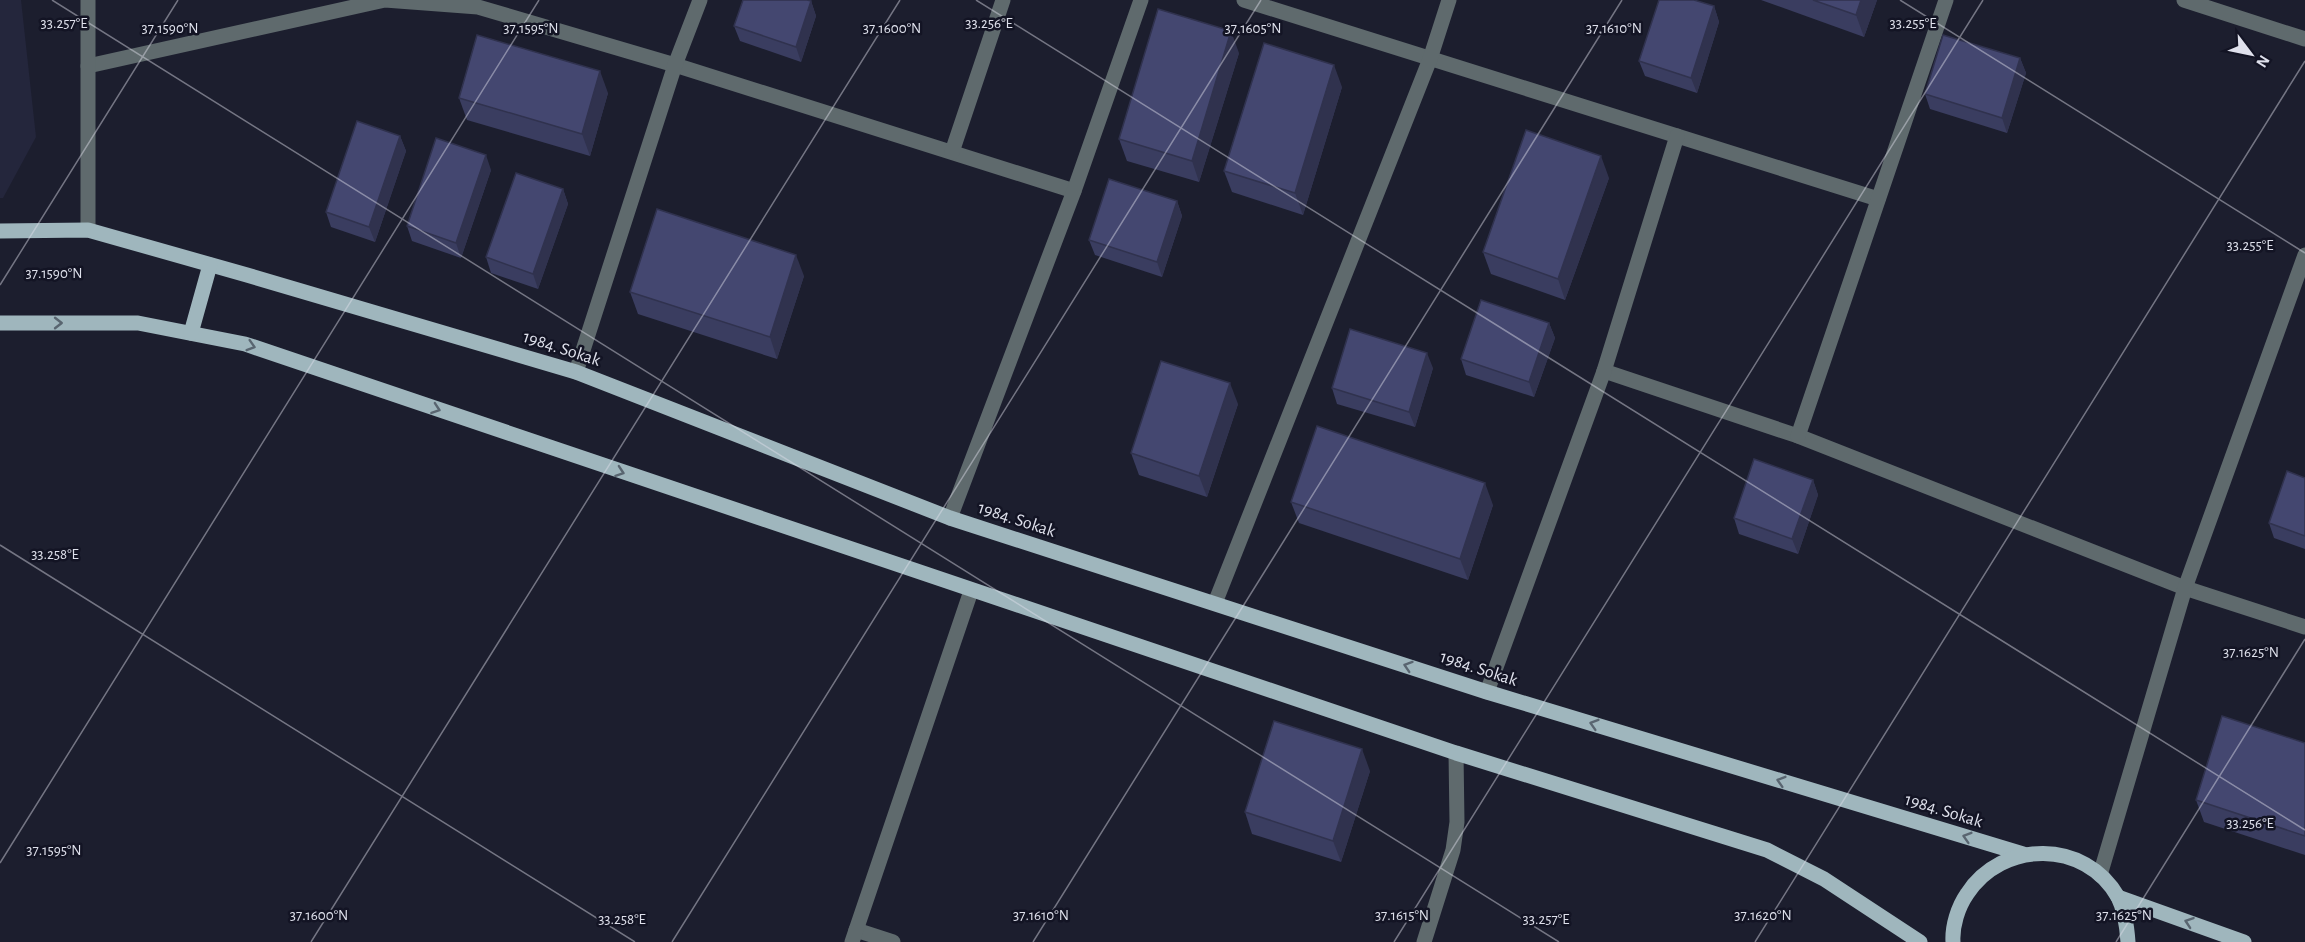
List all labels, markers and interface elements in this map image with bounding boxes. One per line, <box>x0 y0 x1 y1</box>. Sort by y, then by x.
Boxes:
text: 33.257°E <box>41 16 87 31</box>
text: 33.256°E <box>965 16 1013 31</box>
text: 33.255°E <box>1890 16 1936 31</box>
text: 37.1590°N <box>142 21 198 36</box>
text: 37.1595°N <box>503 21 559 36</box>
text: 37.1600°N <box>863 21 921 36</box>
text: 37.1605°N <box>1225 21 1281 36</box>
text: 37.1610°N <box>1586 21 1642 36</box>
north arrow <box>2221 24 2281 84</box>
text: N <box>2253 52 2273 70</box>
text: 33.255°E <box>2227 238 2273 253</box>
text: 37.1590°N <box>26 266 82 281</box>
one-way arrow <box>54 317 63 329</box>
street label: 1984. Sokak <box>521 328 603 370</box>
one-way arrow <box>245 339 256 351</box>
one-way arrow <box>430 401 441 414</box>
one-way arrow <box>614 464 625 477</box>
street label: 1984. Sokak <box>976 499 1058 541</box>
text: 33.258°E <box>31 547 79 562</box>
text: 37.1625°N <box>2223 645 2279 660</box>
street label: 1984. Sokak <box>1438 648 1520 690</box>
one-way arrow <box>1403 661 1414 673</box>
one-way arrow <box>1589 719 1600 731</box>
one-way arrow <box>1776 776 1787 788</box>
street label: 1984. Sokak <box>1903 791 1985 832</box>
text: 33.256°E <box>2226 816 2274 831</box>
one-way arrow <box>1962 832 1973 844</box>
text: 37.1595°N <box>26 843 82 858</box>
text: 37.1600°N <box>290 908 348 923</box>
text: 37.1610°N <box>1013 908 1069 923</box>
text: 37.1615°N <box>1375 908 1429 923</box>
text: 37.1620°N <box>1734 908 1792 923</box>
text: 37.1625°N <box>2096 908 2152 923</box>
text: 33.258°E <box>598 912 646 927</box>
text: 33.257°E <box>1523 912 1569 927</box>
one-way arrow <box>2184 917 2195 930</box>

